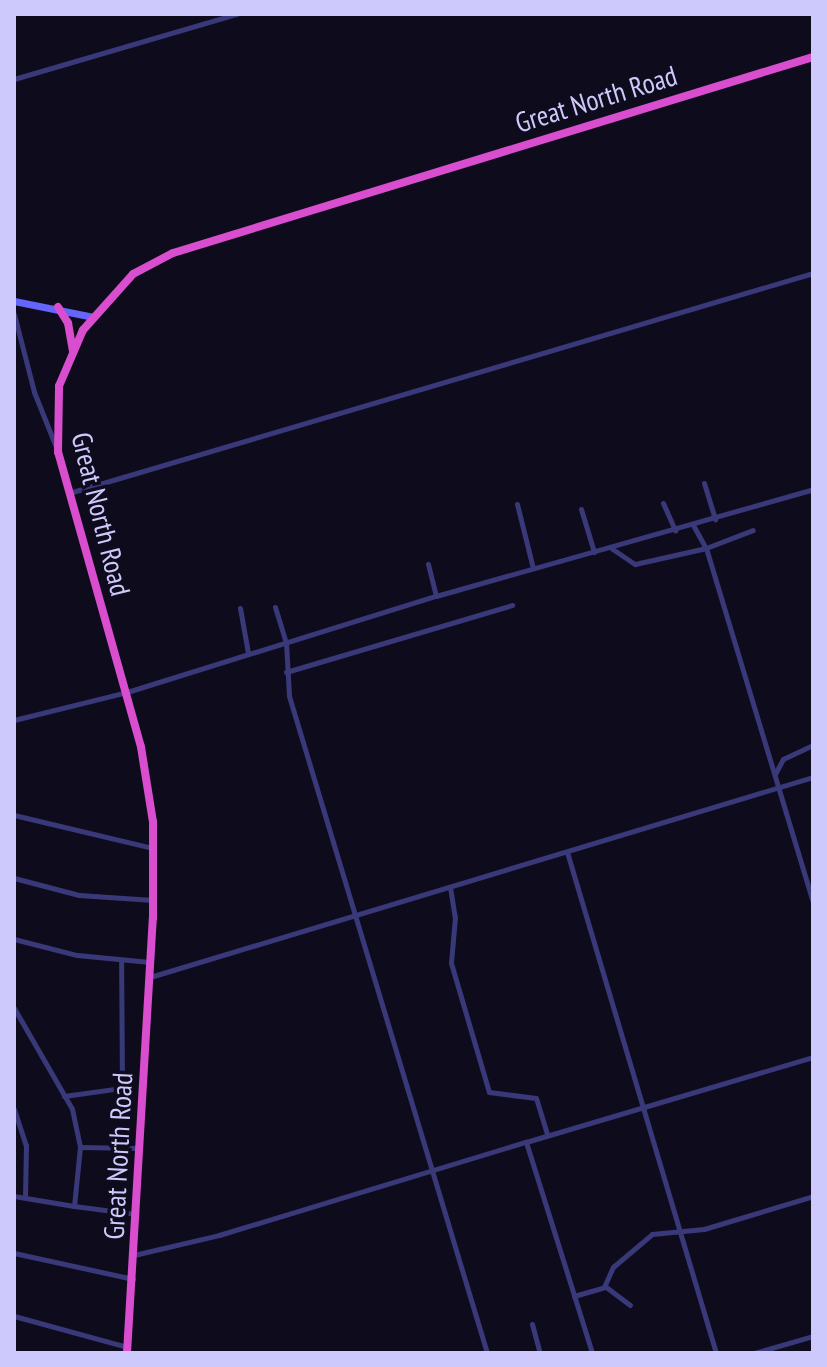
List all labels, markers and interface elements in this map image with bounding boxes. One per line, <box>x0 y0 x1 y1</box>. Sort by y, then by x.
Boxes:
street label: Great North Road <box>511 59 681 139</box>
street label: Great North Road <box>64 429 138 599</box>
street label: Great North Road <box>97 1072 139 1240</box>

